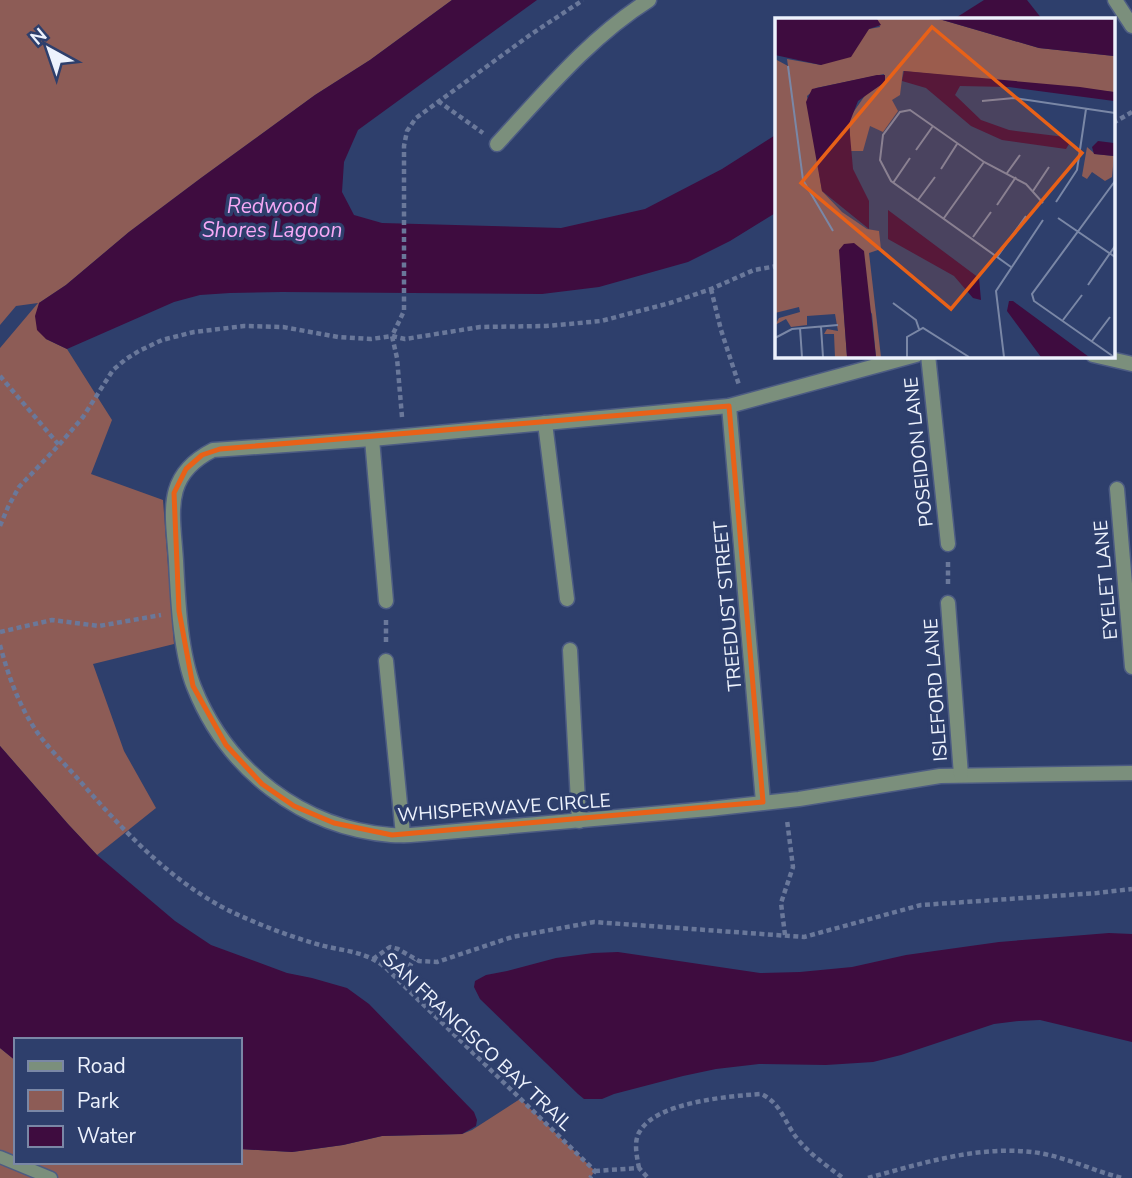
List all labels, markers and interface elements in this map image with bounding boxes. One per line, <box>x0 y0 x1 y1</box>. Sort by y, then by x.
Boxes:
north arrow <box>14 14 84 84</box>
inset map <box>775 18 1114 357</box>
text: N <box>25 22 53 51</box>
water label: Redwood Shores Lagoon <box>202 192 342 244</box>
street label: POSEIDON LANE <box>898 376 940 528</box>
street label: TREEDUST STREET <box>708 519 748 692</box>
street label: EYELET LANE <box>1088 519 1124 641</box>
street label: ISLEFORD LANE <box>918 618 954 762</box>
street label: WHISPERWAVE CIRCLE <box>397 788 612 828</box>
street label: SAN FRANCISCO BAY TRAIL <box>377 947 578 1137</box>
legend <box>14 1038 242 1164</box>
text: Road <box>77 1052 126 1080</box>
text: Park <box>77 1087 119 1115</box>
text: Water <box>77 1122 136 1150</box>

